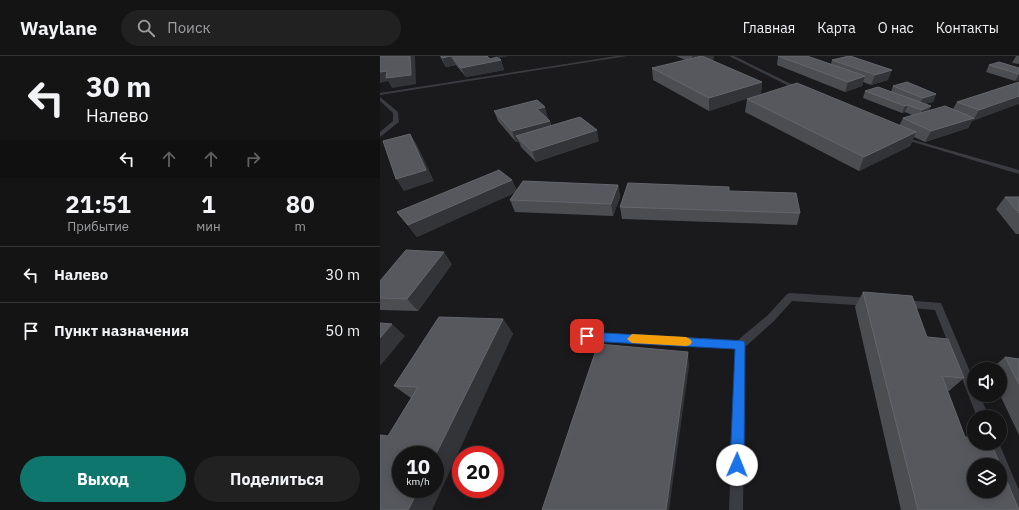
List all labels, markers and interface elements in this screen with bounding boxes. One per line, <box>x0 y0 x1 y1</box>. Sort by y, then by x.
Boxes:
search box <box>121 10 401 46</box>
text: Waylane <box>20 16 97 40</box>
icon: search <box>135 17 157 39</box>
text: Поиск <box>167 18 211 37</box>
text: Главная <box>743 19 795 37</box>
text: Карта <box>817 19 856 37</box>
text: О нас <box>878 19 914 37</box>
text: Контакты <box>936 19 999 37</box>
text: 30 m <box>86 68 151 105</box>
icon: left <box>20 72 72 124</box>
text: Налево <box>86 104 149 127</box>
icon: left <box>116 148 138 170</box>
icon: ahead <box>158 148 180 170</box>
icon: ahead <box>200 148 222 170</box>
icon: right <box>242 148 264 170</box>
text: 21:51 <box>65 188 131 220</box>
text: 1 <box>201 188 216 220</box>
text: 80 <box>286 188 315 220</box>
text: Прибытие <box>67 218 129 235</box>
text: мин <box>196 218 221 235</box>
text: m <box>295 218 306 235</box>
icon: left <box>20 264 42 286</box>
text: Налево <box>54 265 108 284</box>
text: 30 m <box>325 265 360 284</box>
pin <box>570 319 604 353</box>
icon: arrive <box>20 320 42 342</box>
text: Пункт назначения <box>54 321 189 340</box>
text: 50 m <box>325 321 360 340</box>
icon: arrive <box>576 325 598 347</box>
map controls <box>967 362 1007 498</box>
button: sound <box>967 362 1007 402</box>
button: search <box>967 410 1007 450</box>
position arrow <box>716 444 758 486</box>
speed limit sign: 20 <box>452 446 504 498</box>
text: 10 <box>406 453 430 480</box>
button: Выход <box>20 456 186 502</box>
button: Поделиться <box>194 456 360 502</box>
button: layers <box>967 458 1007 498</box>
text: km/h <box>406 475 430 488</box>

